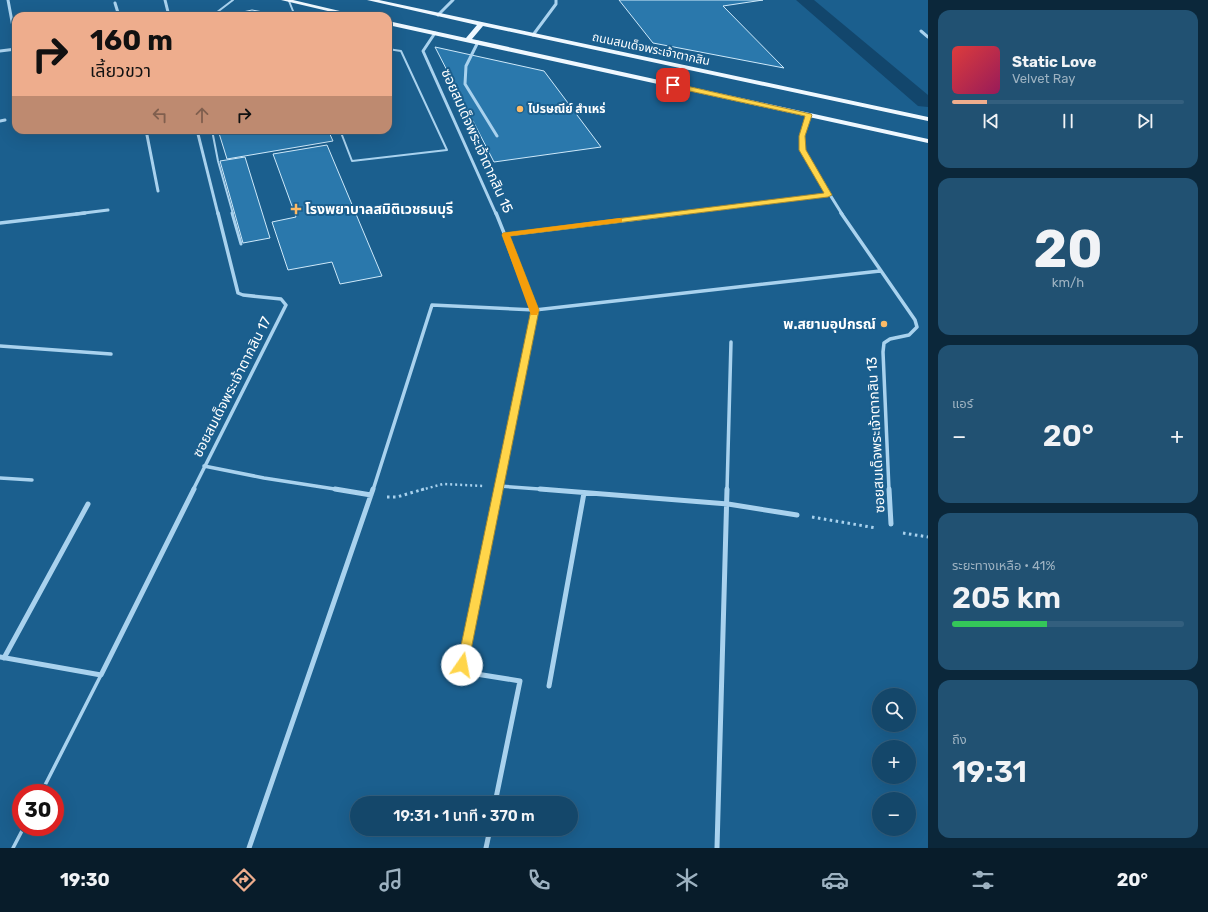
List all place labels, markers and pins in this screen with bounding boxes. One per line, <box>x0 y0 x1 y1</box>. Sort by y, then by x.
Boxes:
pin <box>656 68 690 102</box>
place label: ไปรษณีย์ สำเหร่ <box>528 102 606 116</box>
marker: ไปรษณีย์ สำเหร่ <box>515 104 525 114</box>
place label: โรงพยาบาลสมิติเวชธนบุรี <box>305 201 453 218</box>
marker: โรงพยาบาลสมิติเวชธนบุรี <box>290 203 302 215</box>
place label: พ.สยามอุปกรณ์ <box>783 316 876 333</box>
marker: พ.สยามอุปกรณ์ <box>879 319 889 329</box>

